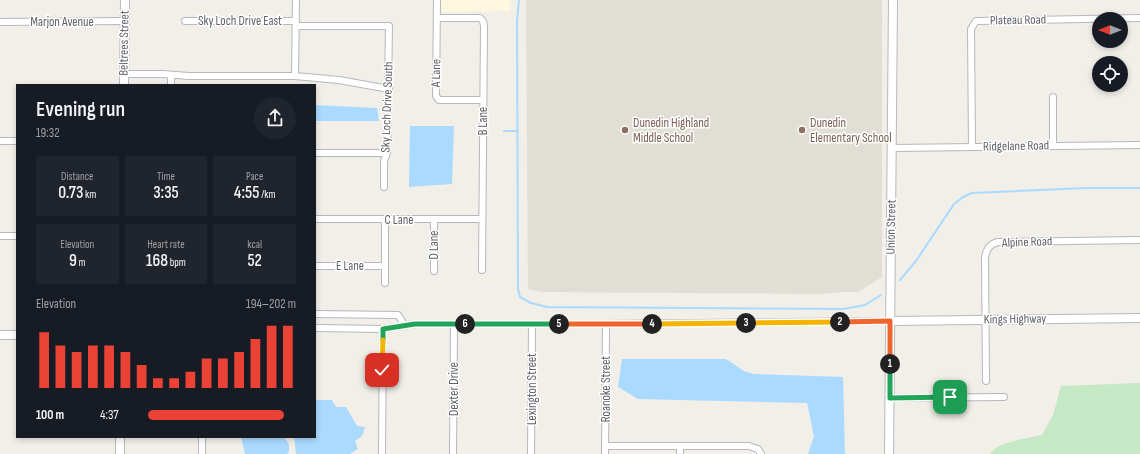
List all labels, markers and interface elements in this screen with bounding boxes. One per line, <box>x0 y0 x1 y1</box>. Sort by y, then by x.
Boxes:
street label: Beltrees Street <box>115 10 133 76</box>
street label: Plateau Road <box>990 12 1046 28</box>
north arrow <box>1092 12 1128 48</box>
map controls <box>1092 12 1128 92</box>
street label: Sky Loch Drive East <box>198 13 282 29</box>
street label: Marjon Avenue <box>30 14 94 30</box>
button: locate <box>1092 56 1128 92</box>
street label: A Lane <box>428 59 444 88</box>
street label: Sky Loch Drive South <box>377 61 397 153</box>
text: Evening run <box>36 96 125 123</box>
button: share <box>254 97 296 139</box>
street label: B Lane <box>475 107 491 135</box>
place label: Dunedin Highland Middle School <box>633 115 709 146</box>
place label: Dunedin Elementary School <box>810 115 892 146</box>
text: 19:32 <box>36 125 60 141</box>
marker: Dunedin Highland Middle School <box>620 125 630 135</box>
marker: Dunedin Elementary School <box>797 125 807 135</box>
street label: Ridgelane Road <box>983 137 1049 155</box>
text: Distance <box>61 170 94 183</box>
text: Time <box>157 170 175 183</box>
text: Pace <box>246 170 263 183</box>
text: 0.73 <box>58 183 83 203</box>
text: 3:35 <box>153 183 179 203</box>
text: 4:55 <box>234 183 259 203</box>
text: km <box>83 188 96 201</box>
text: /km <box>259 188 275 201</box>
street label: Union Street <box>883 199 899 255</box>
street label: C Lane <box>385 212 413 228</box>
street label: D Lane <box>426 230 442 260</box>
street label: Alpine Road <box>1001 233 1052 251</box>
text: Elevation <box>60 238 94 251</box>
text: Heart rate <box>147 238 185 251</box>
text: kcal <box>247 238 262 251</box>
text: 9 <box>69 251 77 271</box>
text: 168 <box>146 251 168 271</box>
text: 52 <box>247 251 262 271</box>
text: m <box>77 256 86 269</box>
text: bpm <box>168 256 186 269</box>
street label: E Lane <box>336 258 364 274</box>
text: Elevation <box>36 296 76 312</box>
text: 194–202 m <box>246 296 296 312</box>
street label: Kings Highway <box>984 310 1046 328</box>
pin: 2 <box>830 312 850 332</box>
pin: 3 <box>736 313 756 333</box>
pin: 6 <box>455 314 475 334</box>
pin: 5 <box>549 314 569 334</box>
pin: 4 <box>642 314 662 334</box>
text: 2 <box>838 315 842 328</box>
text: 3 <box>744 316 748 329</box>
text: 6 <box>462 317 468 330</box>
text: 5 <box>557 317 561 330</box>
text: 4 <box>649 317 655 330</box>
pin <box>365 353 399 387</box>
street label: Lexington Street <box>524 353 540 425</box>
pin: 1 <box>880 354 900 374</box>
street label: Roanoke Street <box>598 356 614 422</box>
text: 1 <box>888 357 892 370</box>
icon: check <box>371 359 393 381</box>
street label: Dexter Drive <box>446 362 462 416</box>
pin <box>933 380 967 414</box>
icon: arrive <box>939 386 961 408</box>
text: 100 m <box>36 407 64 423</box>
text: 4:37 <box>100 407 119 423</box>

